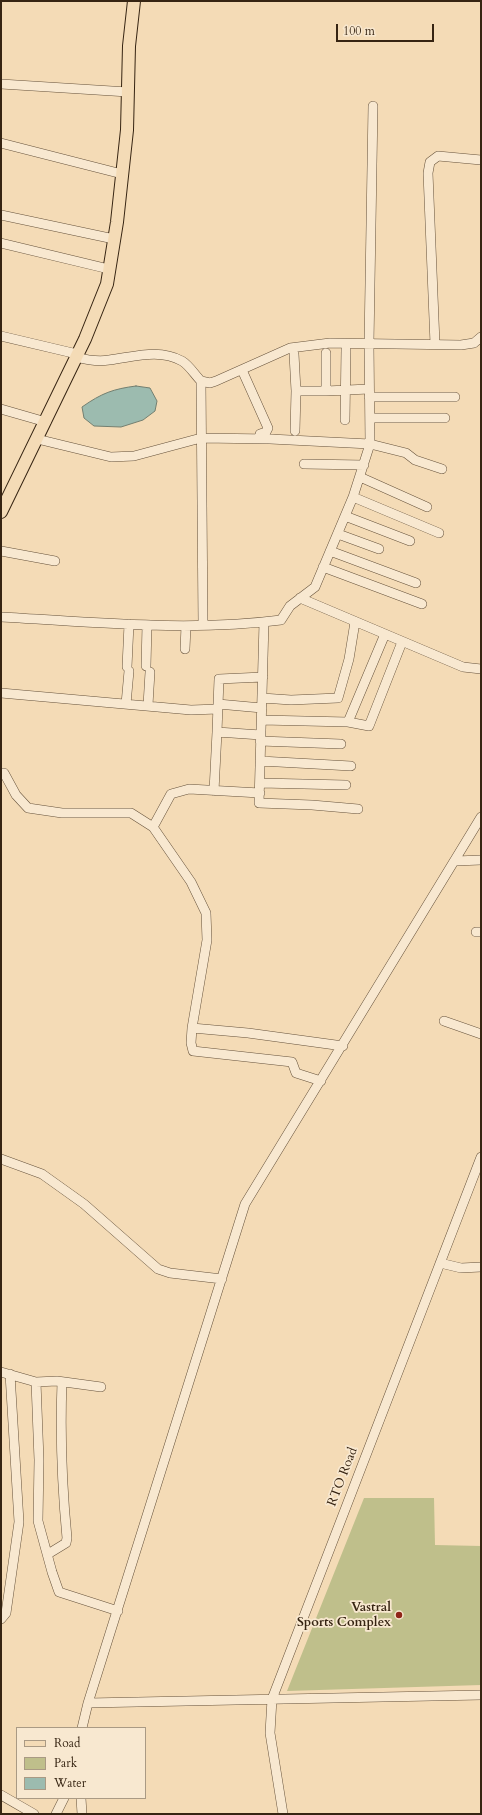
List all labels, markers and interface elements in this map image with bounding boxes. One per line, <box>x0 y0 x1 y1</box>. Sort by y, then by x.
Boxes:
scale bar <box>338 16 436 42</box>
text: 100 m <box>343 23 375 39</box>
street label: RTO Road <box>325 1445 361 1509</box>
place label: Vastral Sports Complex <box>297 1600 391 1631</box>
marker: Vastral Sports Complex <box>394 1610 404 1620</box>
legend <box>16 1727 146 1799</box>
text: Road <box>54 1735 80 1751</box>
text: Park <box>54 1755 77 1771</box>
text: Water <box>54 1775 86 1791</box>

